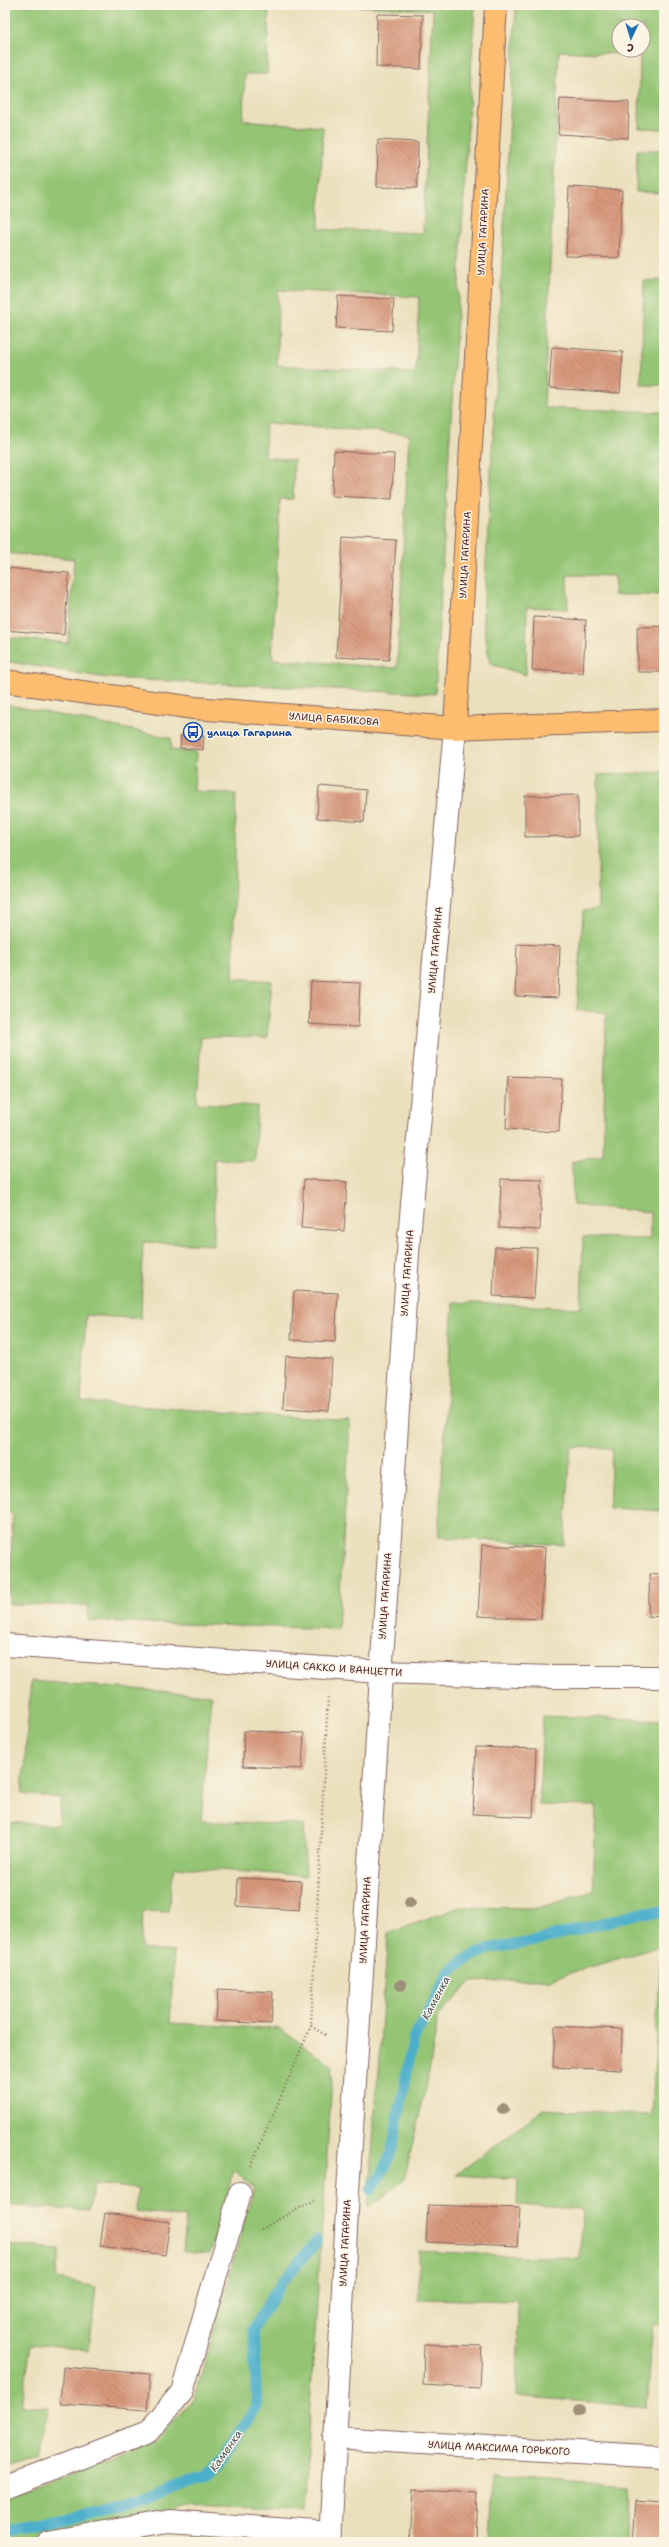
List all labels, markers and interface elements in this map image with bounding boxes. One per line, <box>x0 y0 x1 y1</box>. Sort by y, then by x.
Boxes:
north arrow <box>611 18 651 58</box>
text: С <box>626 40 634 55</box>
street label: УЛИЦА ГАГАРИНА <box>474 188 492 276</box>
street label: УЛИЦА ГАГАРИНА <box>456 511 474 599</box>
street label: УЛИЦА БАБИКОВА <box>288 709 380 729</box>
bus stop icon: улица Гагарина <box>182 721 204 743</box>
place label: улица Гагарина <box>207 726 292 739</box>
street label: УЛИЦА ГАГАРИНА <box>425 906 445 994</box>
street label: УЛИЦА ГАГАРИНА <box>397 1229 417 1317</box>
street label: УЛИЦА ГАГАРИНА <box>375 1552 395 1640</box>
street label: УЛИЦА САККО И ВАНЦЕТТИ <box>265 1657 403 1679</box>
street label: УЛИЦА ГАГАРИНА <box>356 1876 374 1964</box>
water label: Каменка <box>418 1973 454 2023</box>
street label: УЛИЦА ГАГАРИНА <box>336 2199 354 2287</box>
water label: Каменка <box>206 2427 246 2475</box>
street label: УЛИЦА МАКСИМА ГОРЬКОГО <box>428 2438 570 2458</box>

